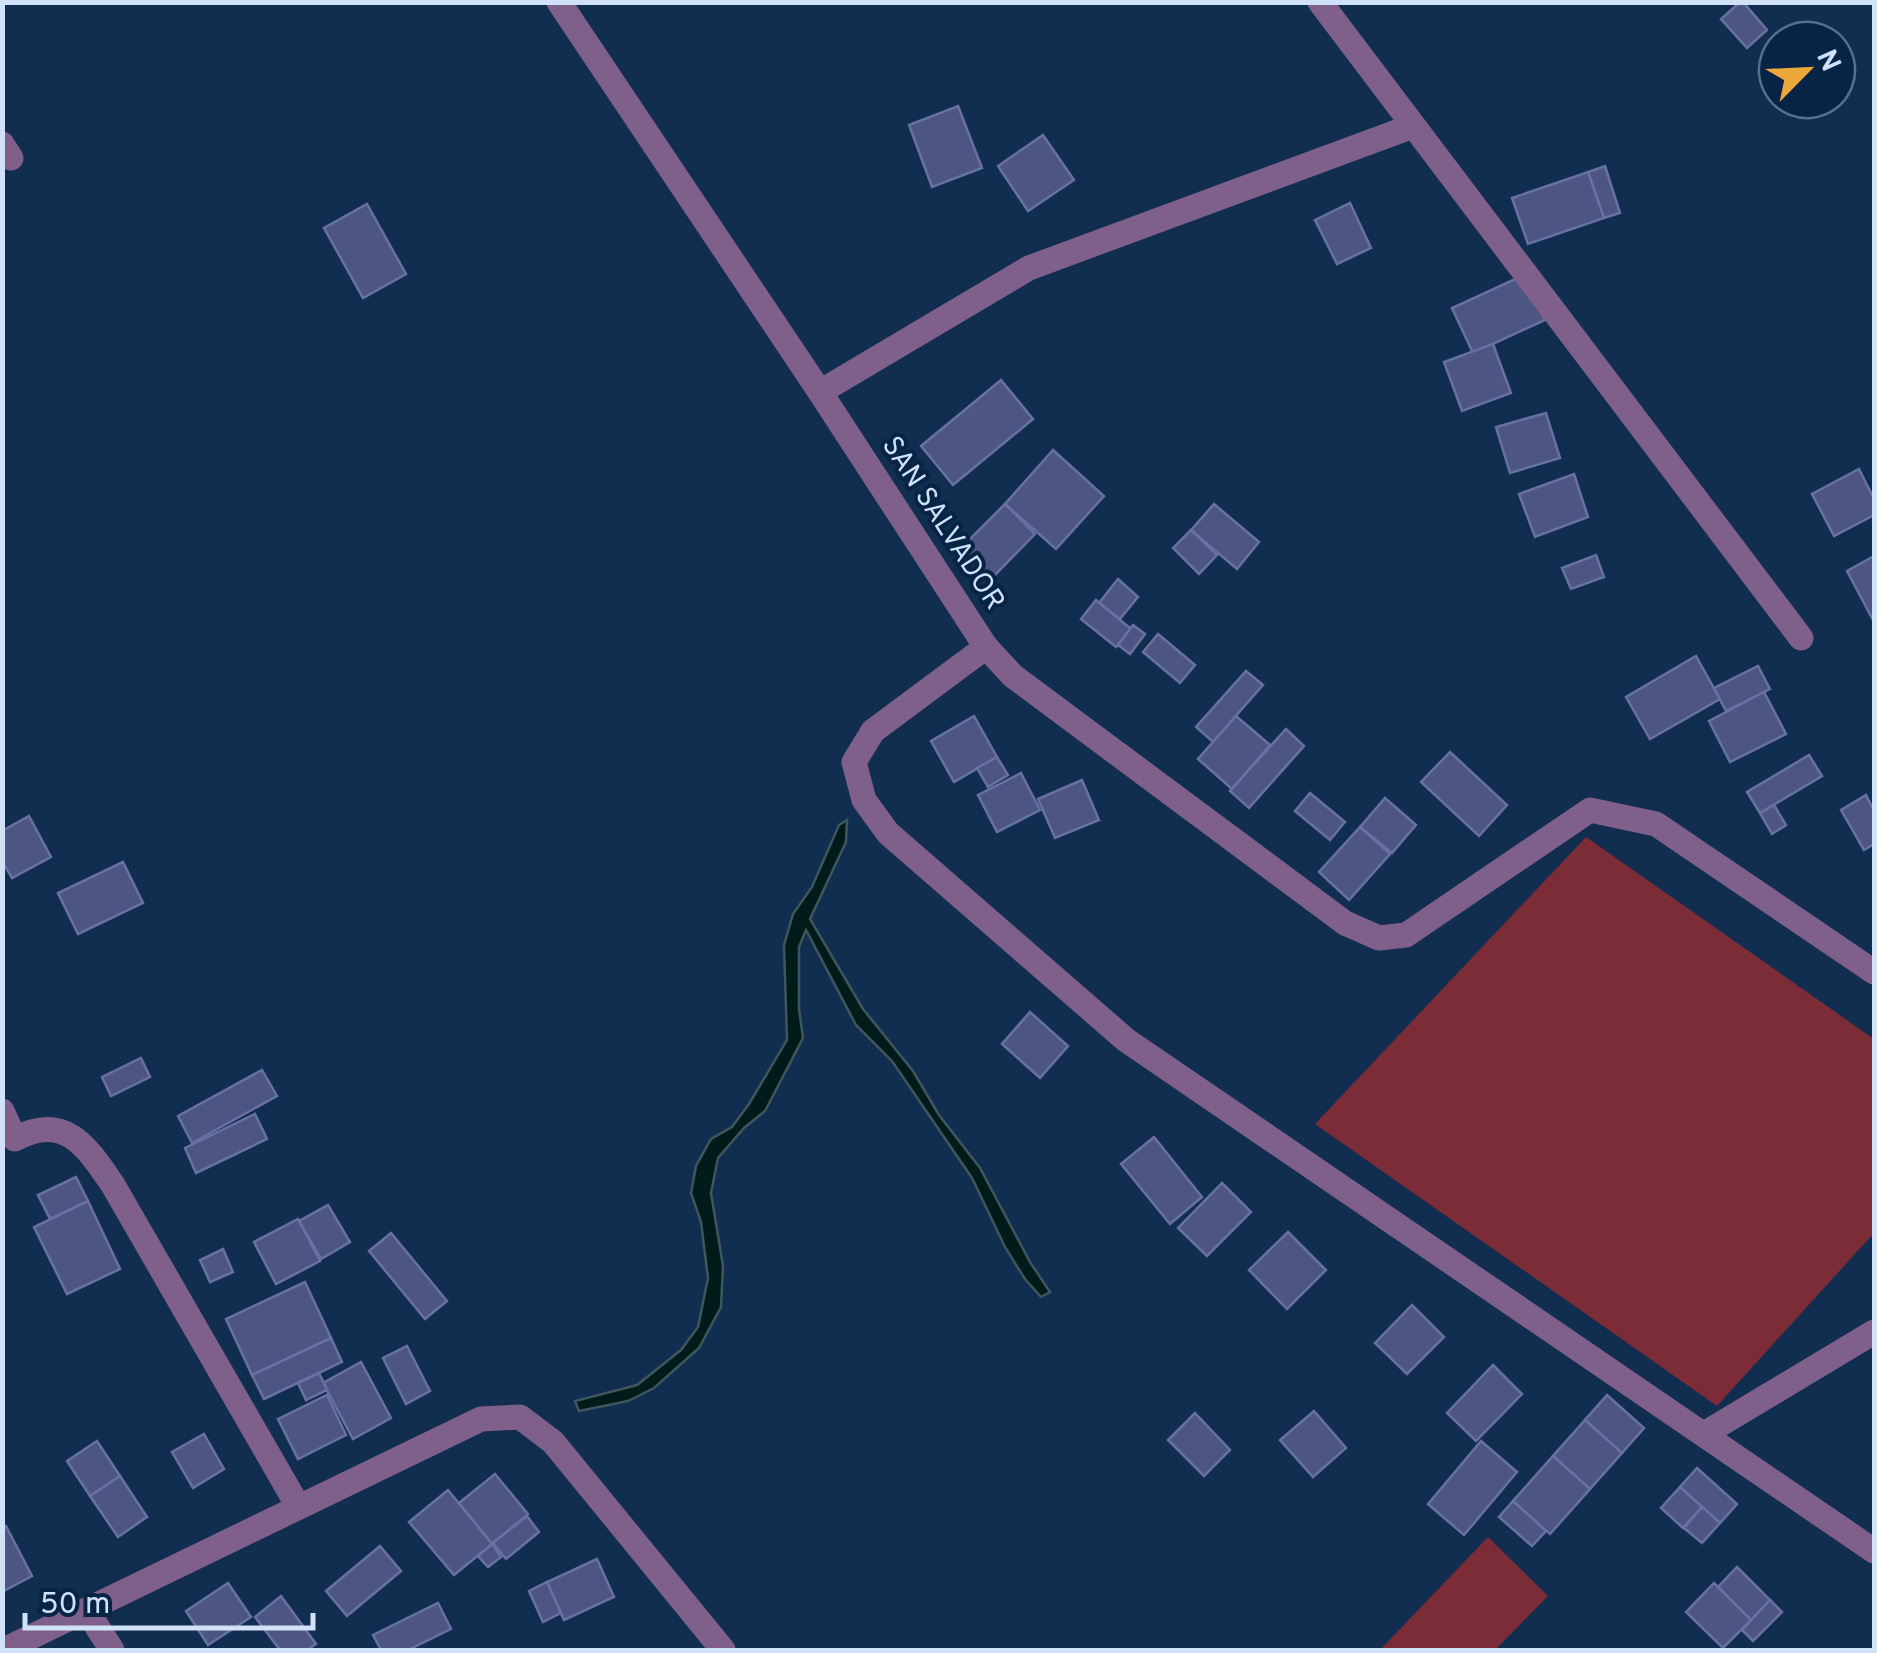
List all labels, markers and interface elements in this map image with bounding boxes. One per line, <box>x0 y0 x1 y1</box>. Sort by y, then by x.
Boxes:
north arrow <box>1757 20 1857 120</box>
text: N <box>1807 45 1848 78</box>
street label: SAN SALVADOR <box>872 430 1012 618</box>
scale bar <box>25 1568 312 1630</box>
text: 50 m <box>40 1587 110 1624</box>

